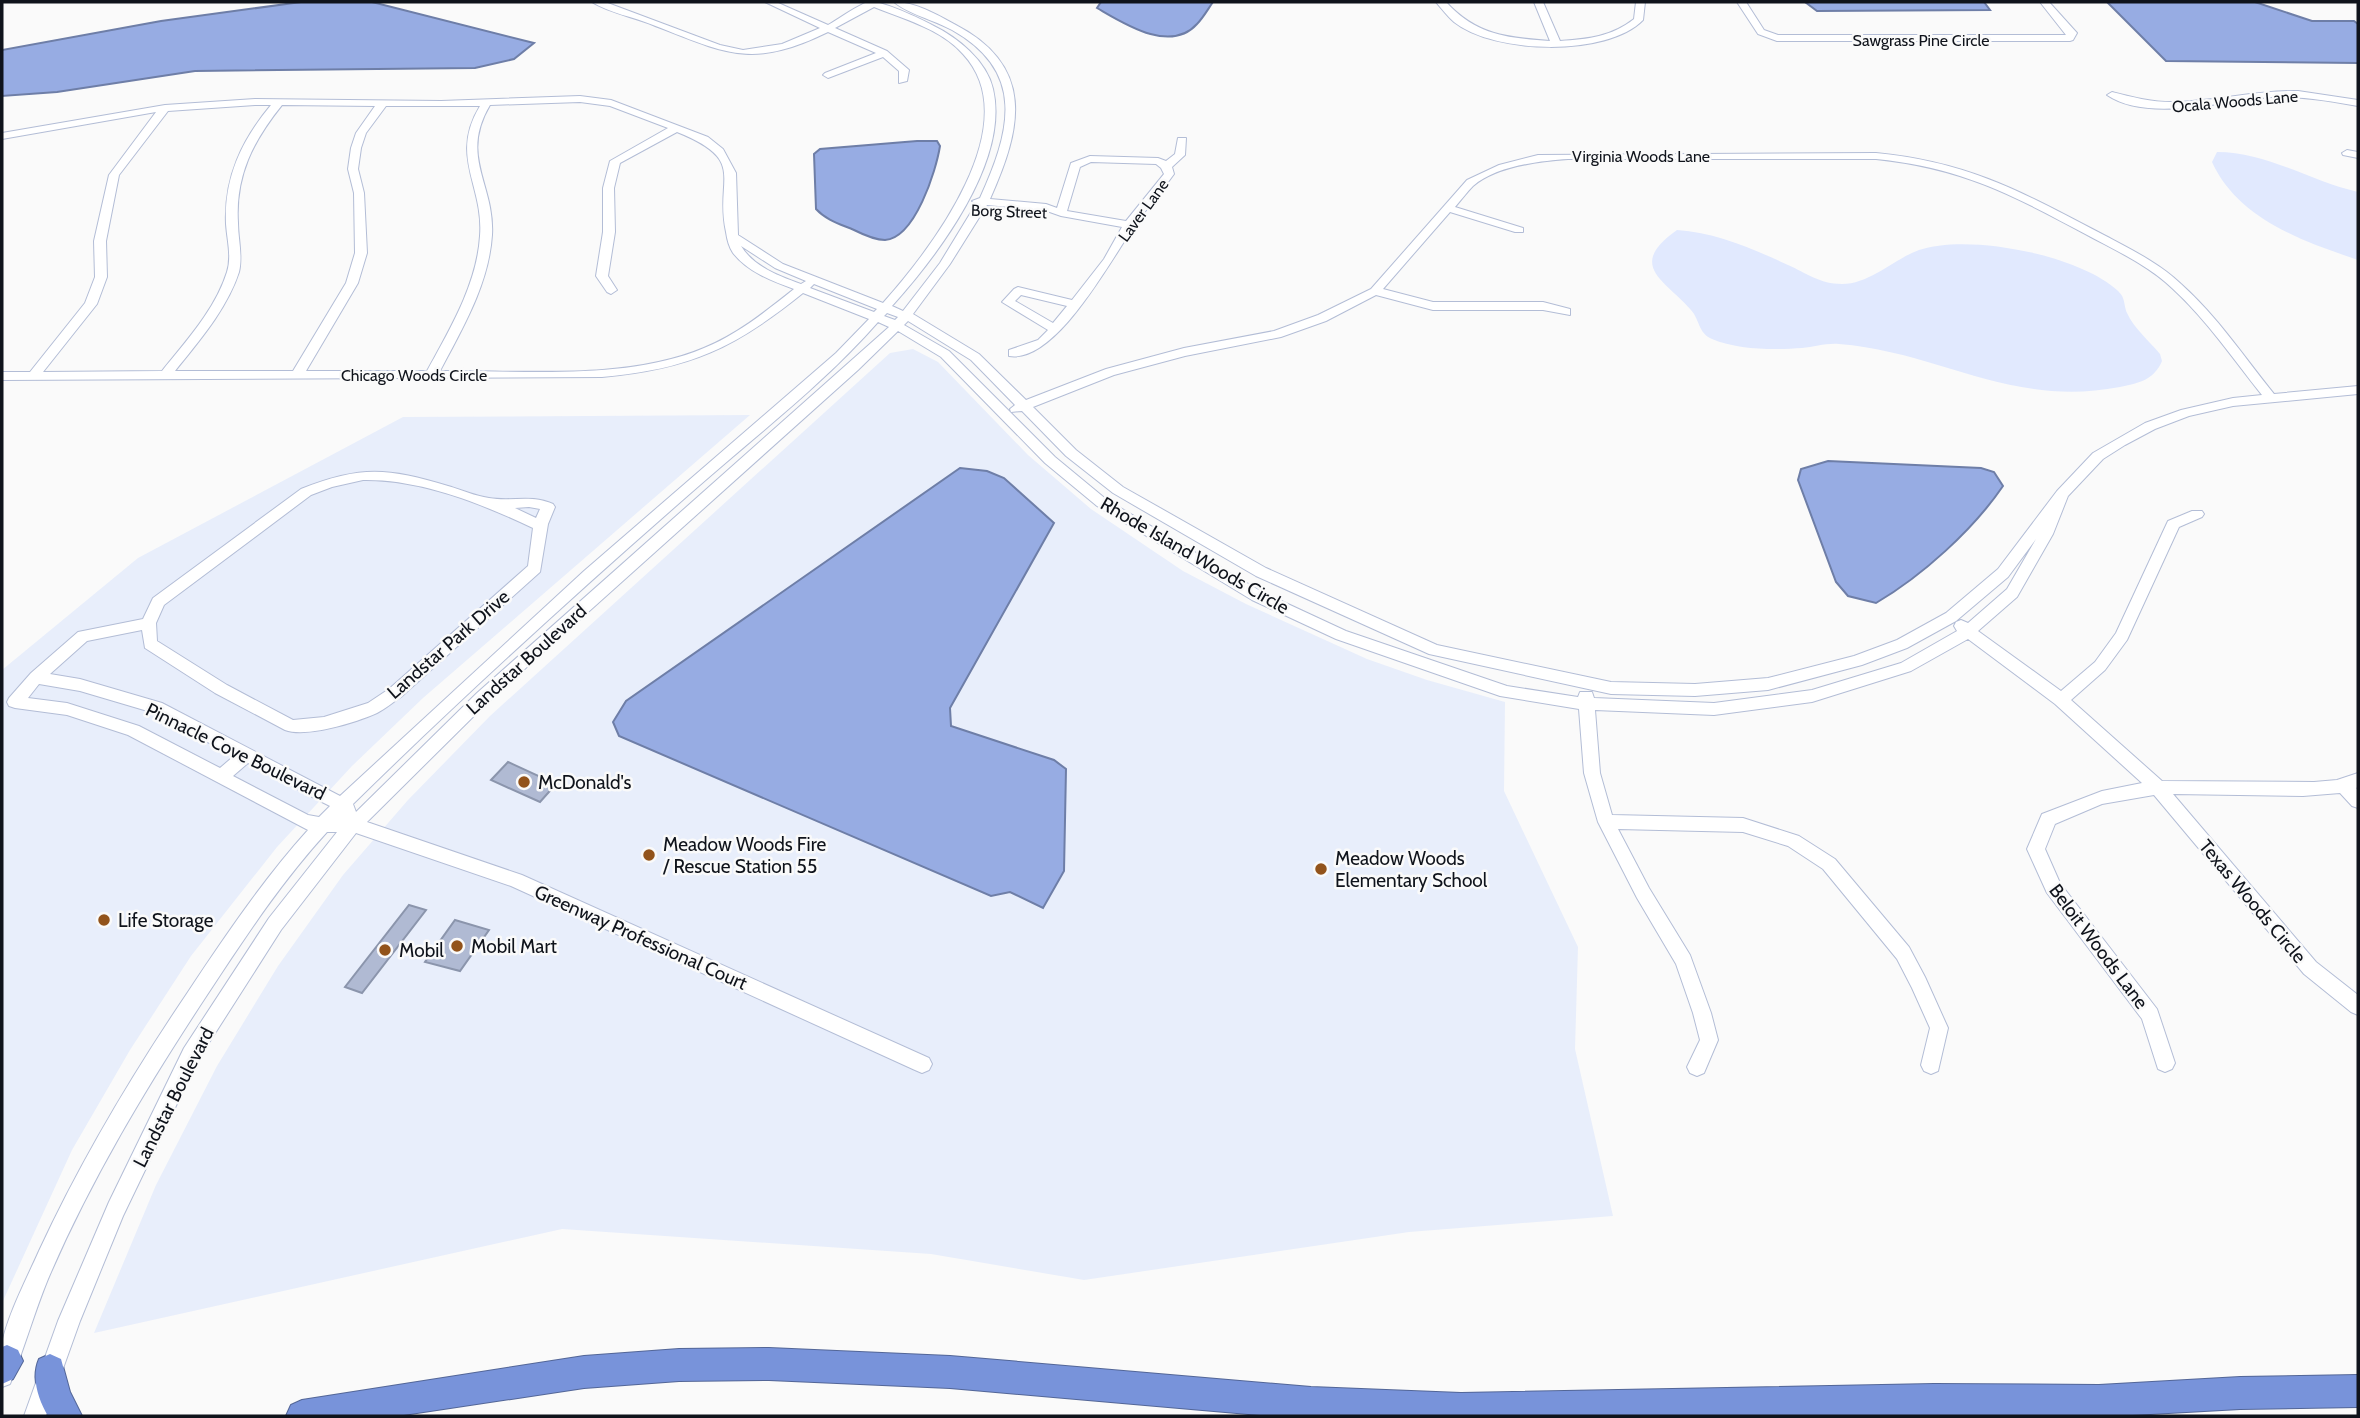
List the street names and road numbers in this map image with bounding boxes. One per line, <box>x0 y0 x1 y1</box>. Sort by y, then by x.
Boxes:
street label: Sawgrass Pine Circle <box>1853 31 1989 50</box>
street label: Ocala Woods Lane <box>2171 87 2299 116</box>
street label: Virginia Woods Lane <box>1572 147 1710 166</box>
street label: Laver Lane <box>1114 175 1172 245</box>
street label: Borg Street <box>971 201 1048 222</box>
street label: Chicago Woods Circle <box>341 366 487 385</box>
street label: Rhode Island Woods Circle <box>1096 492 1293 619</box>
street label: Landstar Park Drive <box>382 585 514 704</box>
street label: Landstar Boulevard <box>461 599 591 719</box>
street label: Pinnacle Cove Boulevard <box>142 698 330 805</box>
street label: Texas Woods Circle <box>2194 835 2311 968</box>
street label: Beloit Woods Lane <box>2044 879 2153 1014</box>
street label: Greenway Professional Court <box>531 880 751 995</box>
street label: Landstar Boulevard <box>128 1023 219 1171</box>

